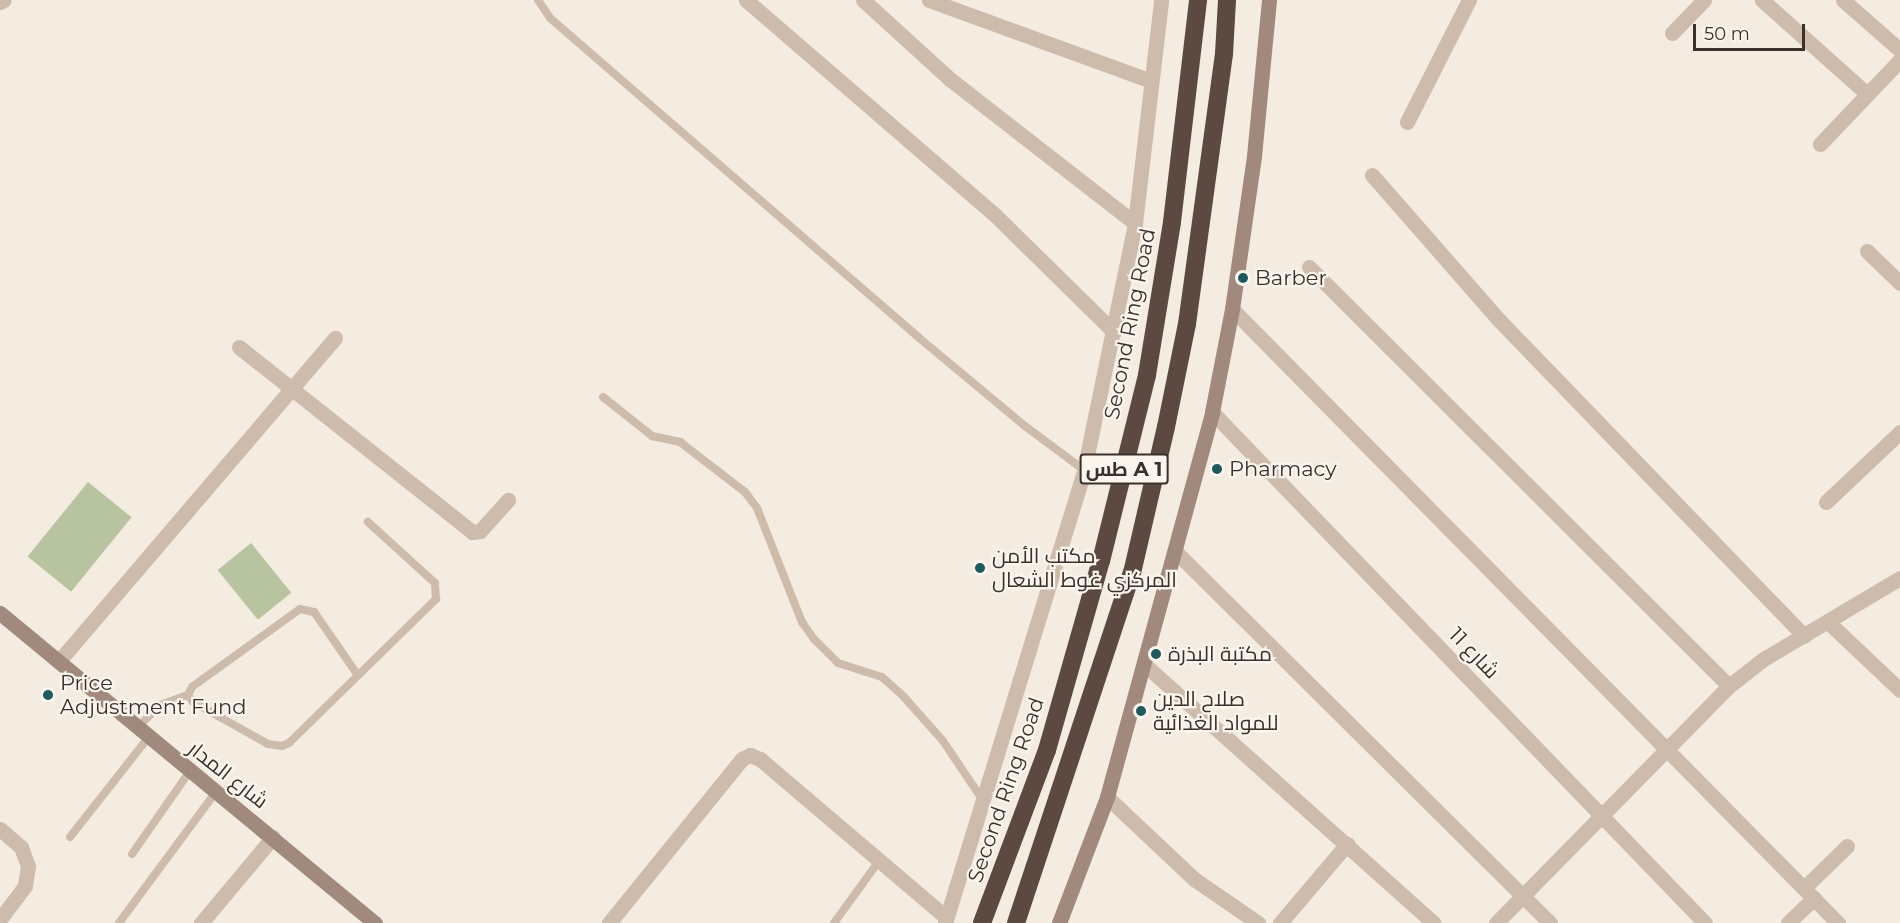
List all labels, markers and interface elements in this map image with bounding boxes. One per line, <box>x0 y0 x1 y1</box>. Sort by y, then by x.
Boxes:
scale bar <box>1696 12 1808 50</box>
text: 50 m <box>1704 23 1750 45</box>
street label: Second Ring Road <box>1099 226 1161 422</box>
place label: Barber <box>1255 265 1327 291</box>
marker: Barber <box>1236 271 1250 285</box>
road number: طس A 1 <box>1079 452 1169 486</box>
place label: Pharmacy <box>1229 456 1337 482</box>
marker: Pharmacy <box>1210 462 1224 476</box>
place label: مكتب الأمن المركزي غوط الشعال <box>992 543 1177 593</box>
marker: مكتب الأمن المركزي غوط الشعال <box>973 561 987 575</box>
street label: شارع 11 <box>1444 622 1504 684</box>
place label: مكتبة البذرة <box>1168 641 1272 667</box>
marker: مكتبة البذرة <box>1149 647 1163 661</box>
place label: Price Adjustment Fund <box>60 670 246 720</box>
place label: صلاح الدين للمواد الغذائية <box>1153 686 1278 736</box>
marker: Price Adjustment Fund <box>41 688 55 702</box>
street label: Second Ring Road <box>962 694 1050 886</box>
marker: صلاح الدين للمواد الغذائية <box>1134 704 1148 718</box>
street label: شارع المدار <box>183 736 273 814</box>

